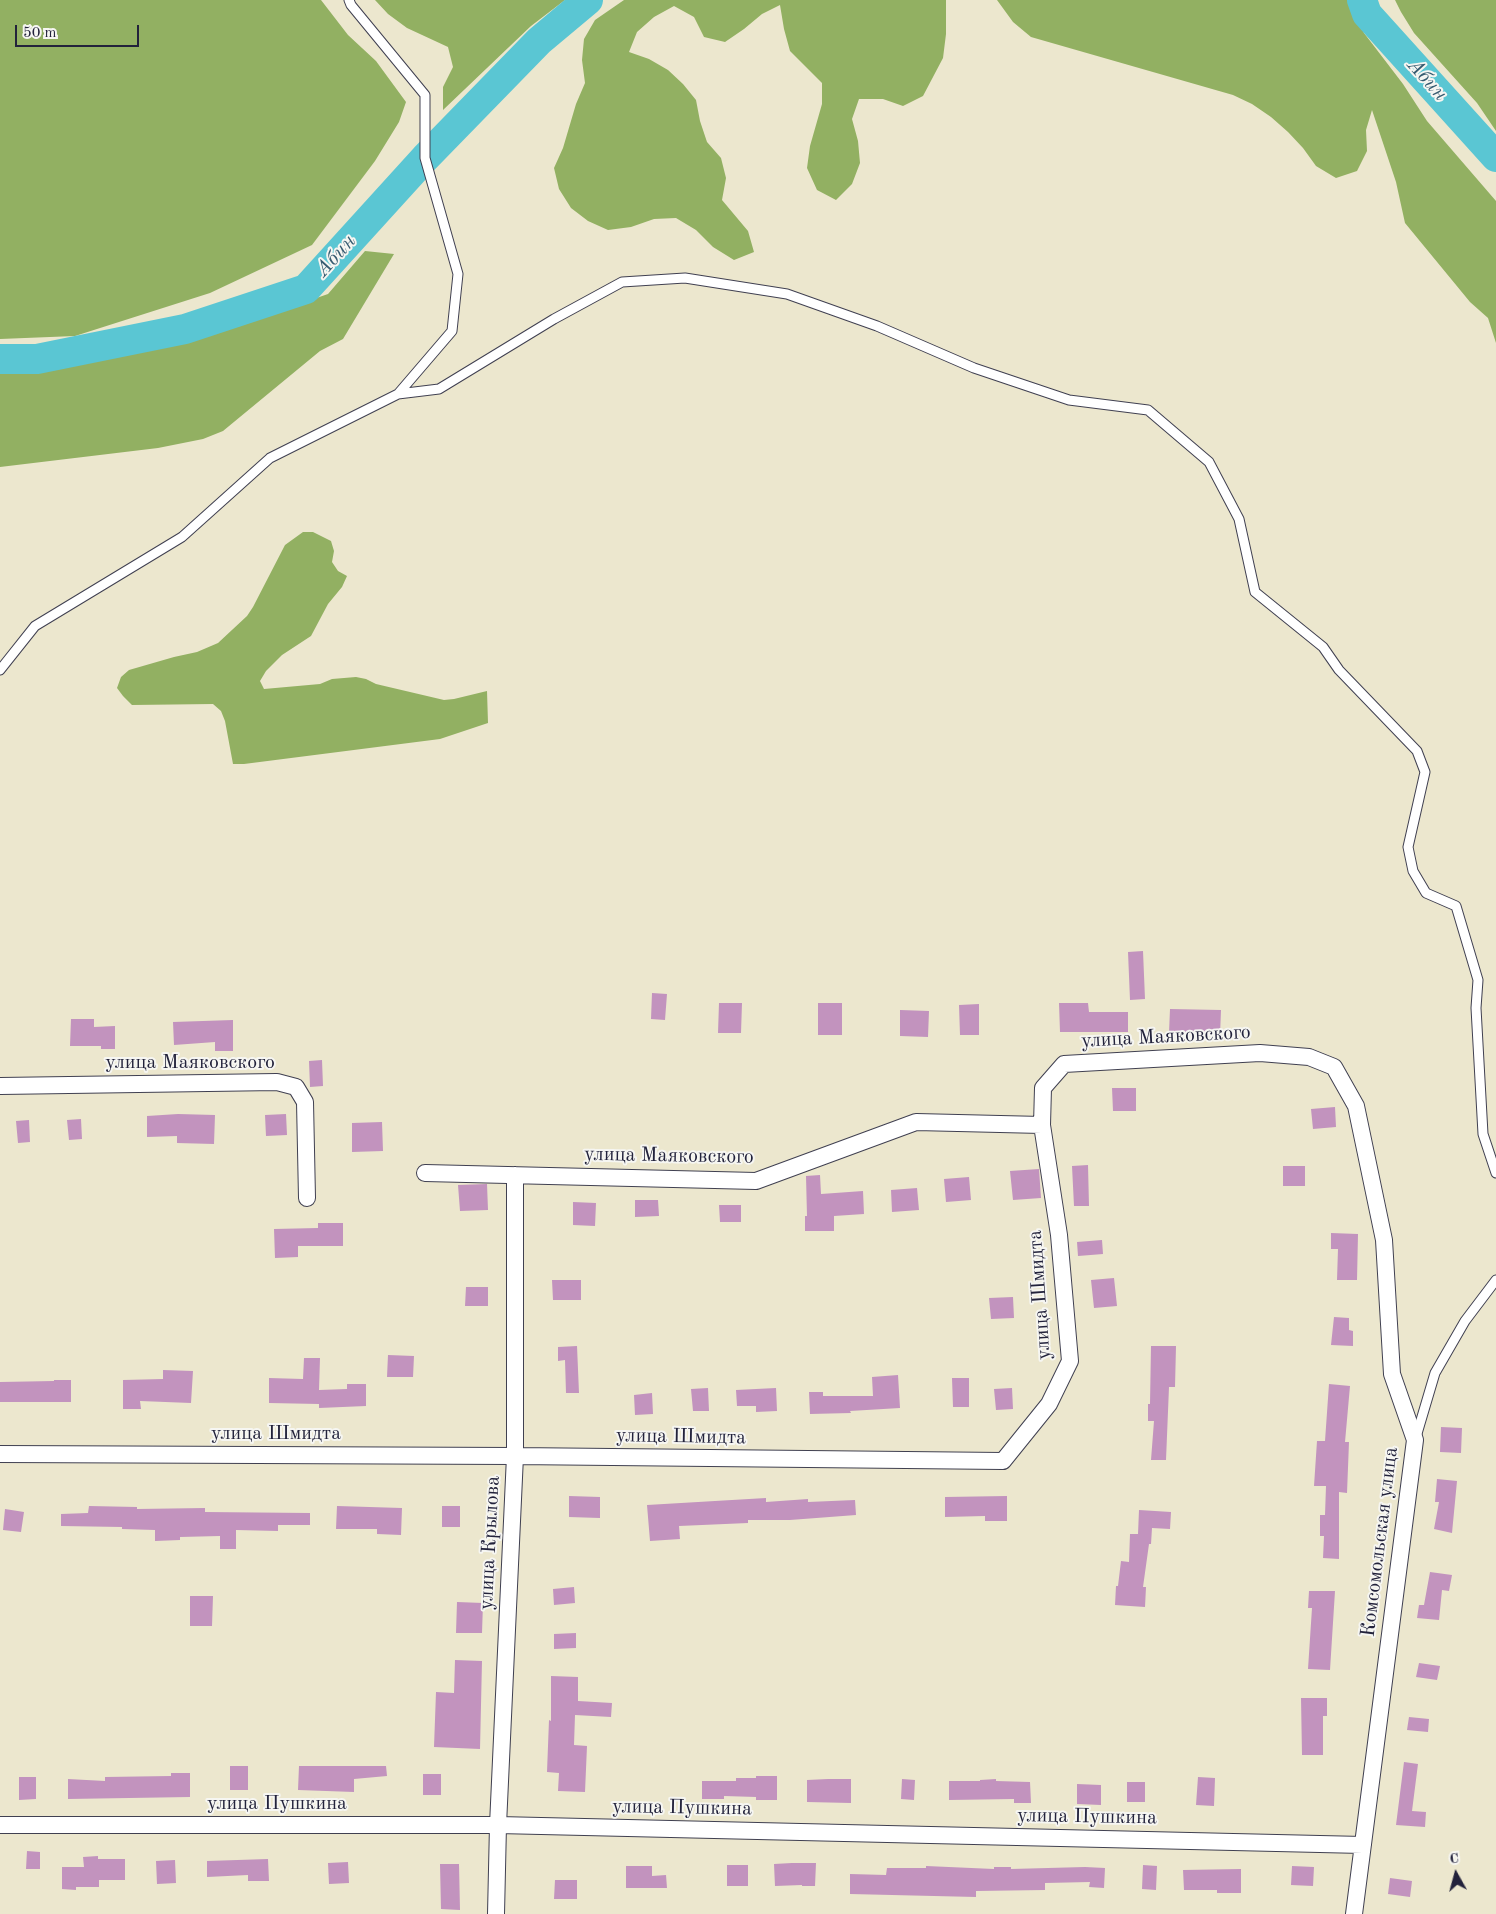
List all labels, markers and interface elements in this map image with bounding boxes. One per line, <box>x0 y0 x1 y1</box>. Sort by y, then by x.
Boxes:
scale bar <box>18 15 141 47</box>
text: 50 m <box>23 26 57 41</box>
water label: Абин <box>1401 53 1453 107</box>
water label: Абин <box>310 229 362 283</box>
street label: улица Маяковского <box>1081 1021 1251 1053</box>
street label: улица Маяковского <box>105 1051 275 1075</box>
street label: улица Маяковского <box>584 1143 754 1169</box>
street label: улица Шмидта <box>1023 1229 1057 1361</box>
street label: улица Шмидта <box>211 1422 341 1446</box>
street label: улица Шмидта <box>616 1424 746 1450</box>
street label: Комсомольская улица <box>1356 1446 1404 1638</box>
street label: улица Крылова <box>475 1475 505 1611</box>
street label: улица Пушкина <box>207 1792 347 1816</box>
street label: улица Пушкина <box>612 1795 752 1821</box>
street label: улица Пушкина <box>1017 1804 1157 1830</box>
north arrow <box>1431 1849 1481 1899</box>
text: С <box>1449 1852 1460 1867</box>

